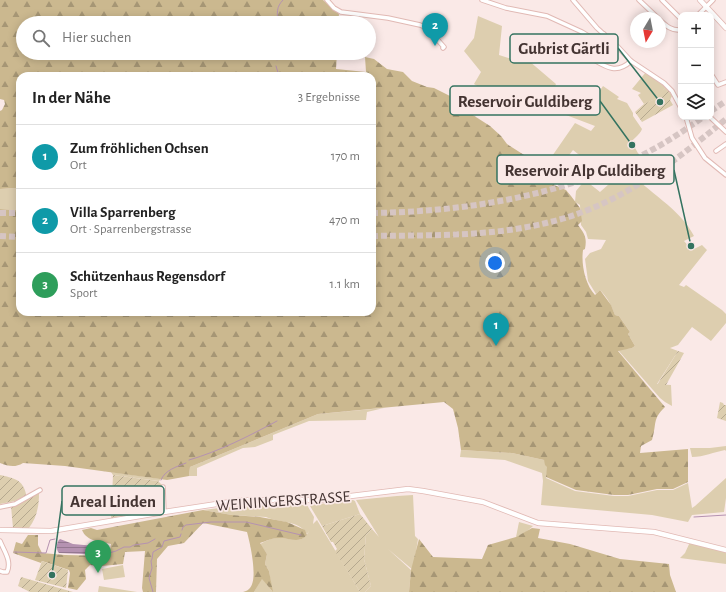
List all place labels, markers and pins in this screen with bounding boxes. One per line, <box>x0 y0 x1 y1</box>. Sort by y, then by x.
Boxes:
pin: 2 <box>422 13 448 46</box>
callout: Gubrist Gärtli <box>510 34 618 63</box>
callout: Reservoir Guldiberg <box>450 86 600 115</box>
callout: Reservoir Alp Guldiberg <box>497 155 674 184</box>
pin: 1 <box>483 313 509 346</box>
callout: Areal Linden <box>62 486 164 515</box>
pin: 3 <box>85 540 111 573</box>

